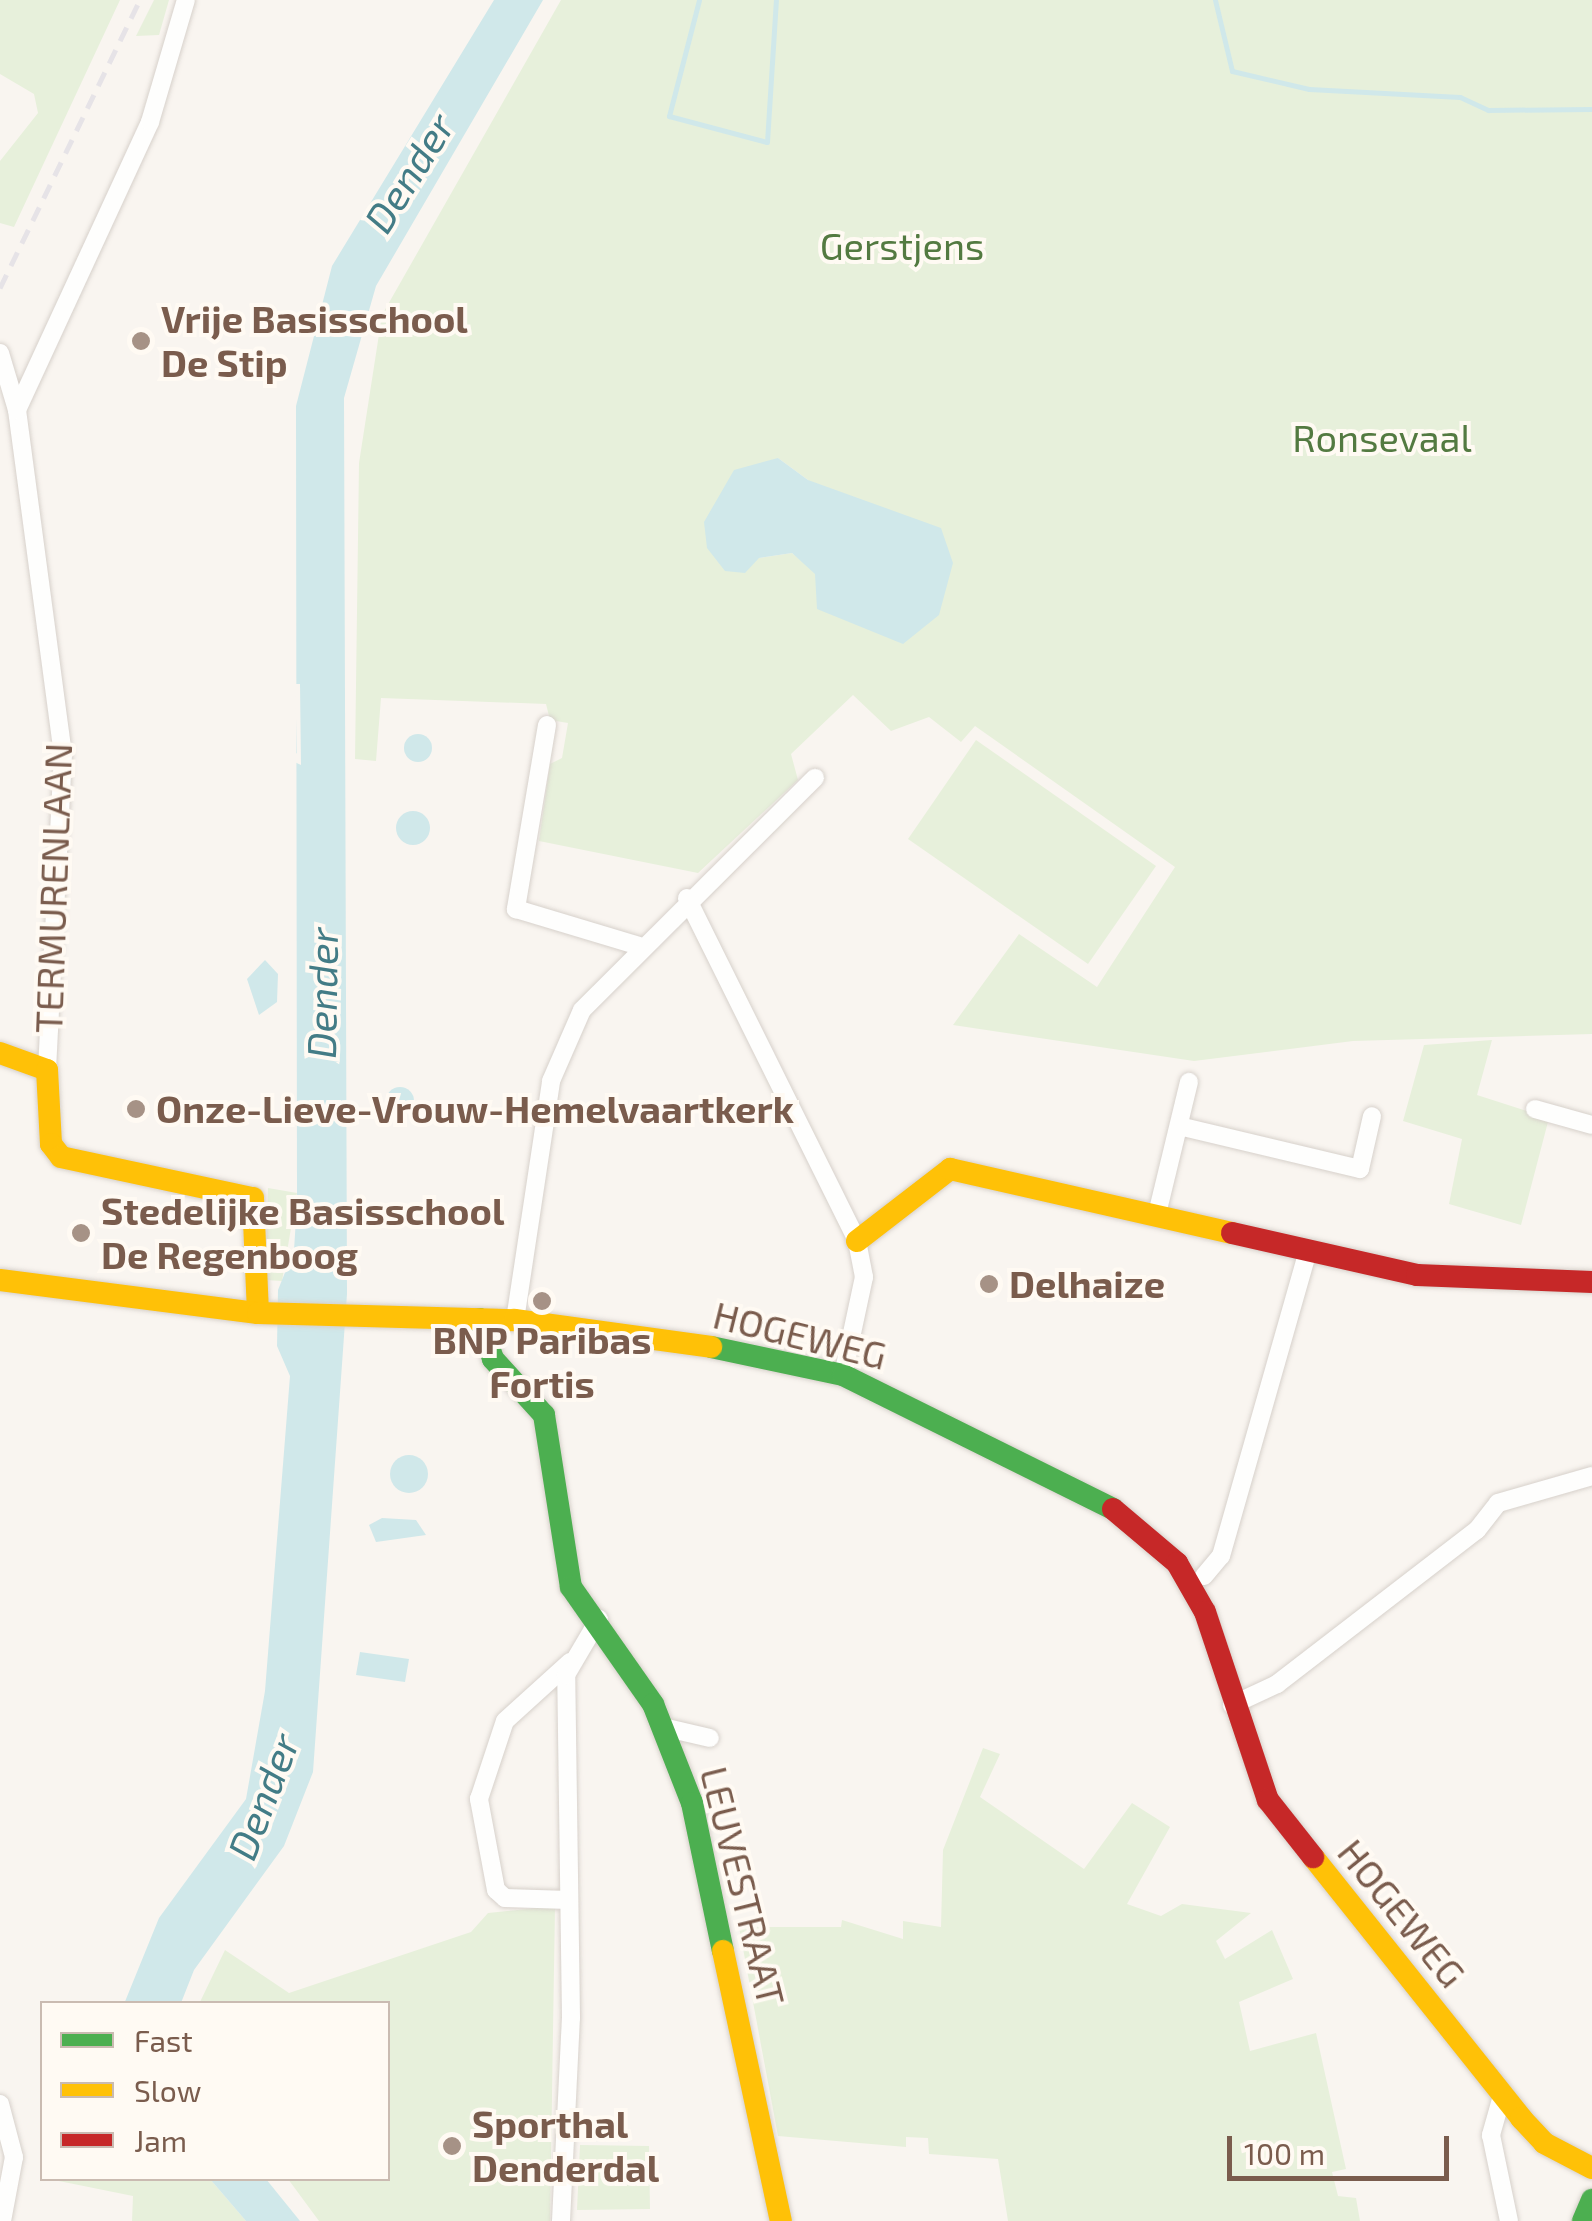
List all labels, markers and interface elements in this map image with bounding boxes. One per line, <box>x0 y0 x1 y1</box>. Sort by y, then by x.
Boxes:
water label: Dender <box>353 104 463 240</box>
park label: Gerstjens <box>820 223 984 269</box>
place label: Vrije Basisschool De Stip <box>161 296 468 386</box>
marker: Vrije Basisschool De Stip <box>130 330 152 352</box>
park label: Ronsevaal <box>1292 415 1472 461</box>
street label: TERMURENLAAN <box>25 742 81 1034</box>
water label: Dender <box>296 927 346 1059</box>
place label: Onze-Lieve-Vrouw-Hemelvaartkerk <box>156 1086 794 1132</box>
marker: Onze-Lieve-Vrouw-Hemelvaartkerk <box>125 1098 147 1120</box>
place label: Stedelijke Basisschool De Regenboog <box>101 1188 504 1278</box>
marker: Stedelijke Basisschool De Regenboog <box>70 1222 92 1244</box>
place label: Delhaize <box>1009 1261 1165 1307</box>
marker: Delhaize <box>978 1273 1000 1295</box>
marker: BNP Paribas Fortis <box>531 1290 553 1312</box>
street label: HOGEWEG <box>709 1291 891 1379</box>
place label: BNP Paribas Fortis <box>432 1317 652 1406</box>
water label: Dender <box>216 1726 308 1866</box>
street label: LEUVESTRAAT <box>691 1762 795 2010</box>
street label: HOGEWEG <box>1329 1830 1475 1996</box>
legend <box>40 2001 390 2181</box>
text: Fast <box>134 2022 193 2058</box>
text: Slow <box>134 2072 201 2108</box>
place label: Sporthal Denderdal <box>472 2101 659 2190</box>
scale bar <box>1232 2116 1454 2178</box>
text: Jam <box>134 2122 187 2158</box>
marker: Sporthal Denderdal <box>441 2135 463 2157</box>
text: 100 m <box>1244 2135 1325 2171</box>

